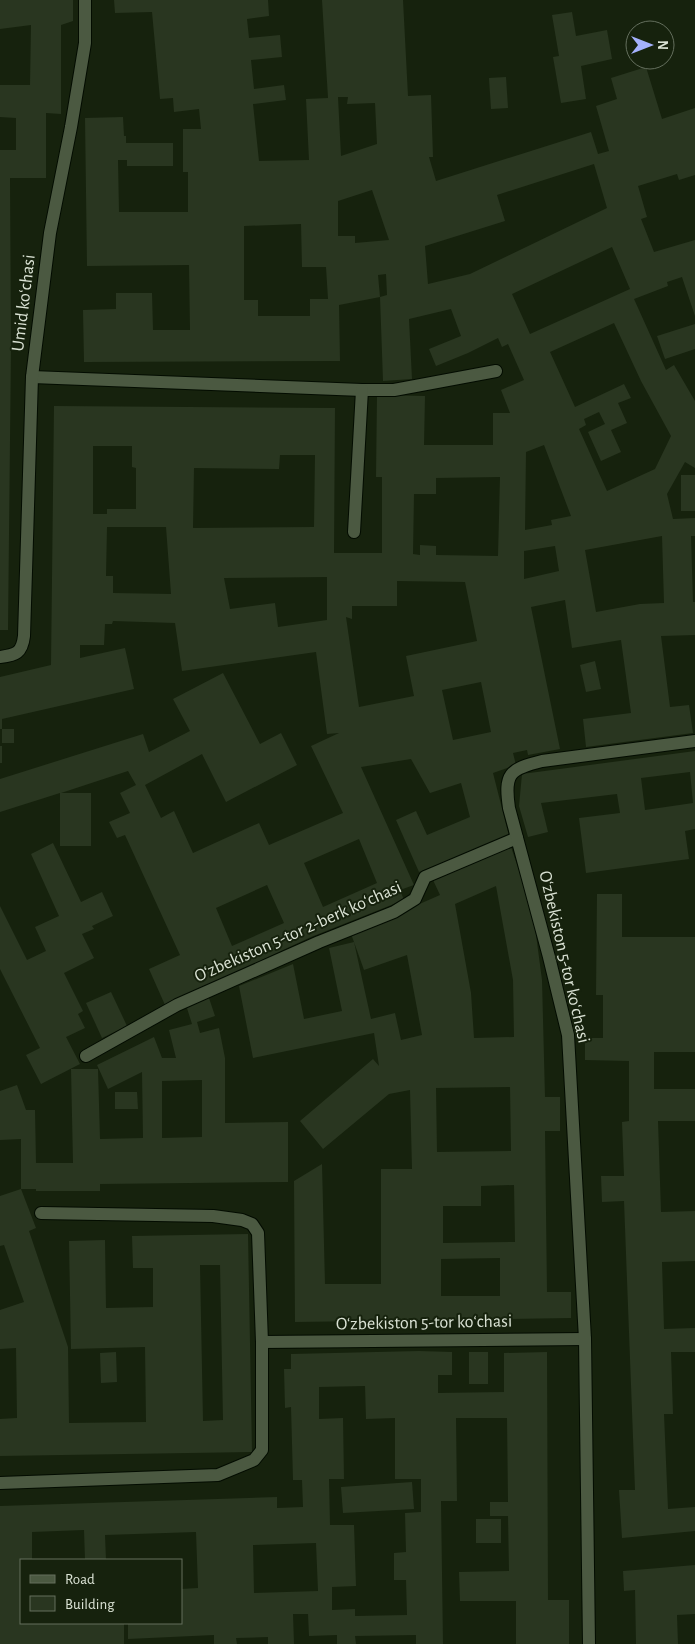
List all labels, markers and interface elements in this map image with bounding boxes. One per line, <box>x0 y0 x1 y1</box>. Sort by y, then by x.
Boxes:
north arrow <box>625 20 675 70</box>
text: N <box>655 40 669 50</box>
street label: Umid koʻchasi <box>9 254 39 352</box>
street label: Oʻzbekiston 5-tor koʻchasi <box>535 869 593 1045</box>
street label: Oʻzbekiston 5-tor 2-berk koʻchasi <box>192 878 404 986</box>
street label: Oʻzbekiston 5-tor koʻchasi <box>336 1312 512 1334</box>
legend <box>20 1559 182 1624</box>
text: Road <box>65 1572 95 1587</box>
text: Building <box>65 1597 115 1612</box>

